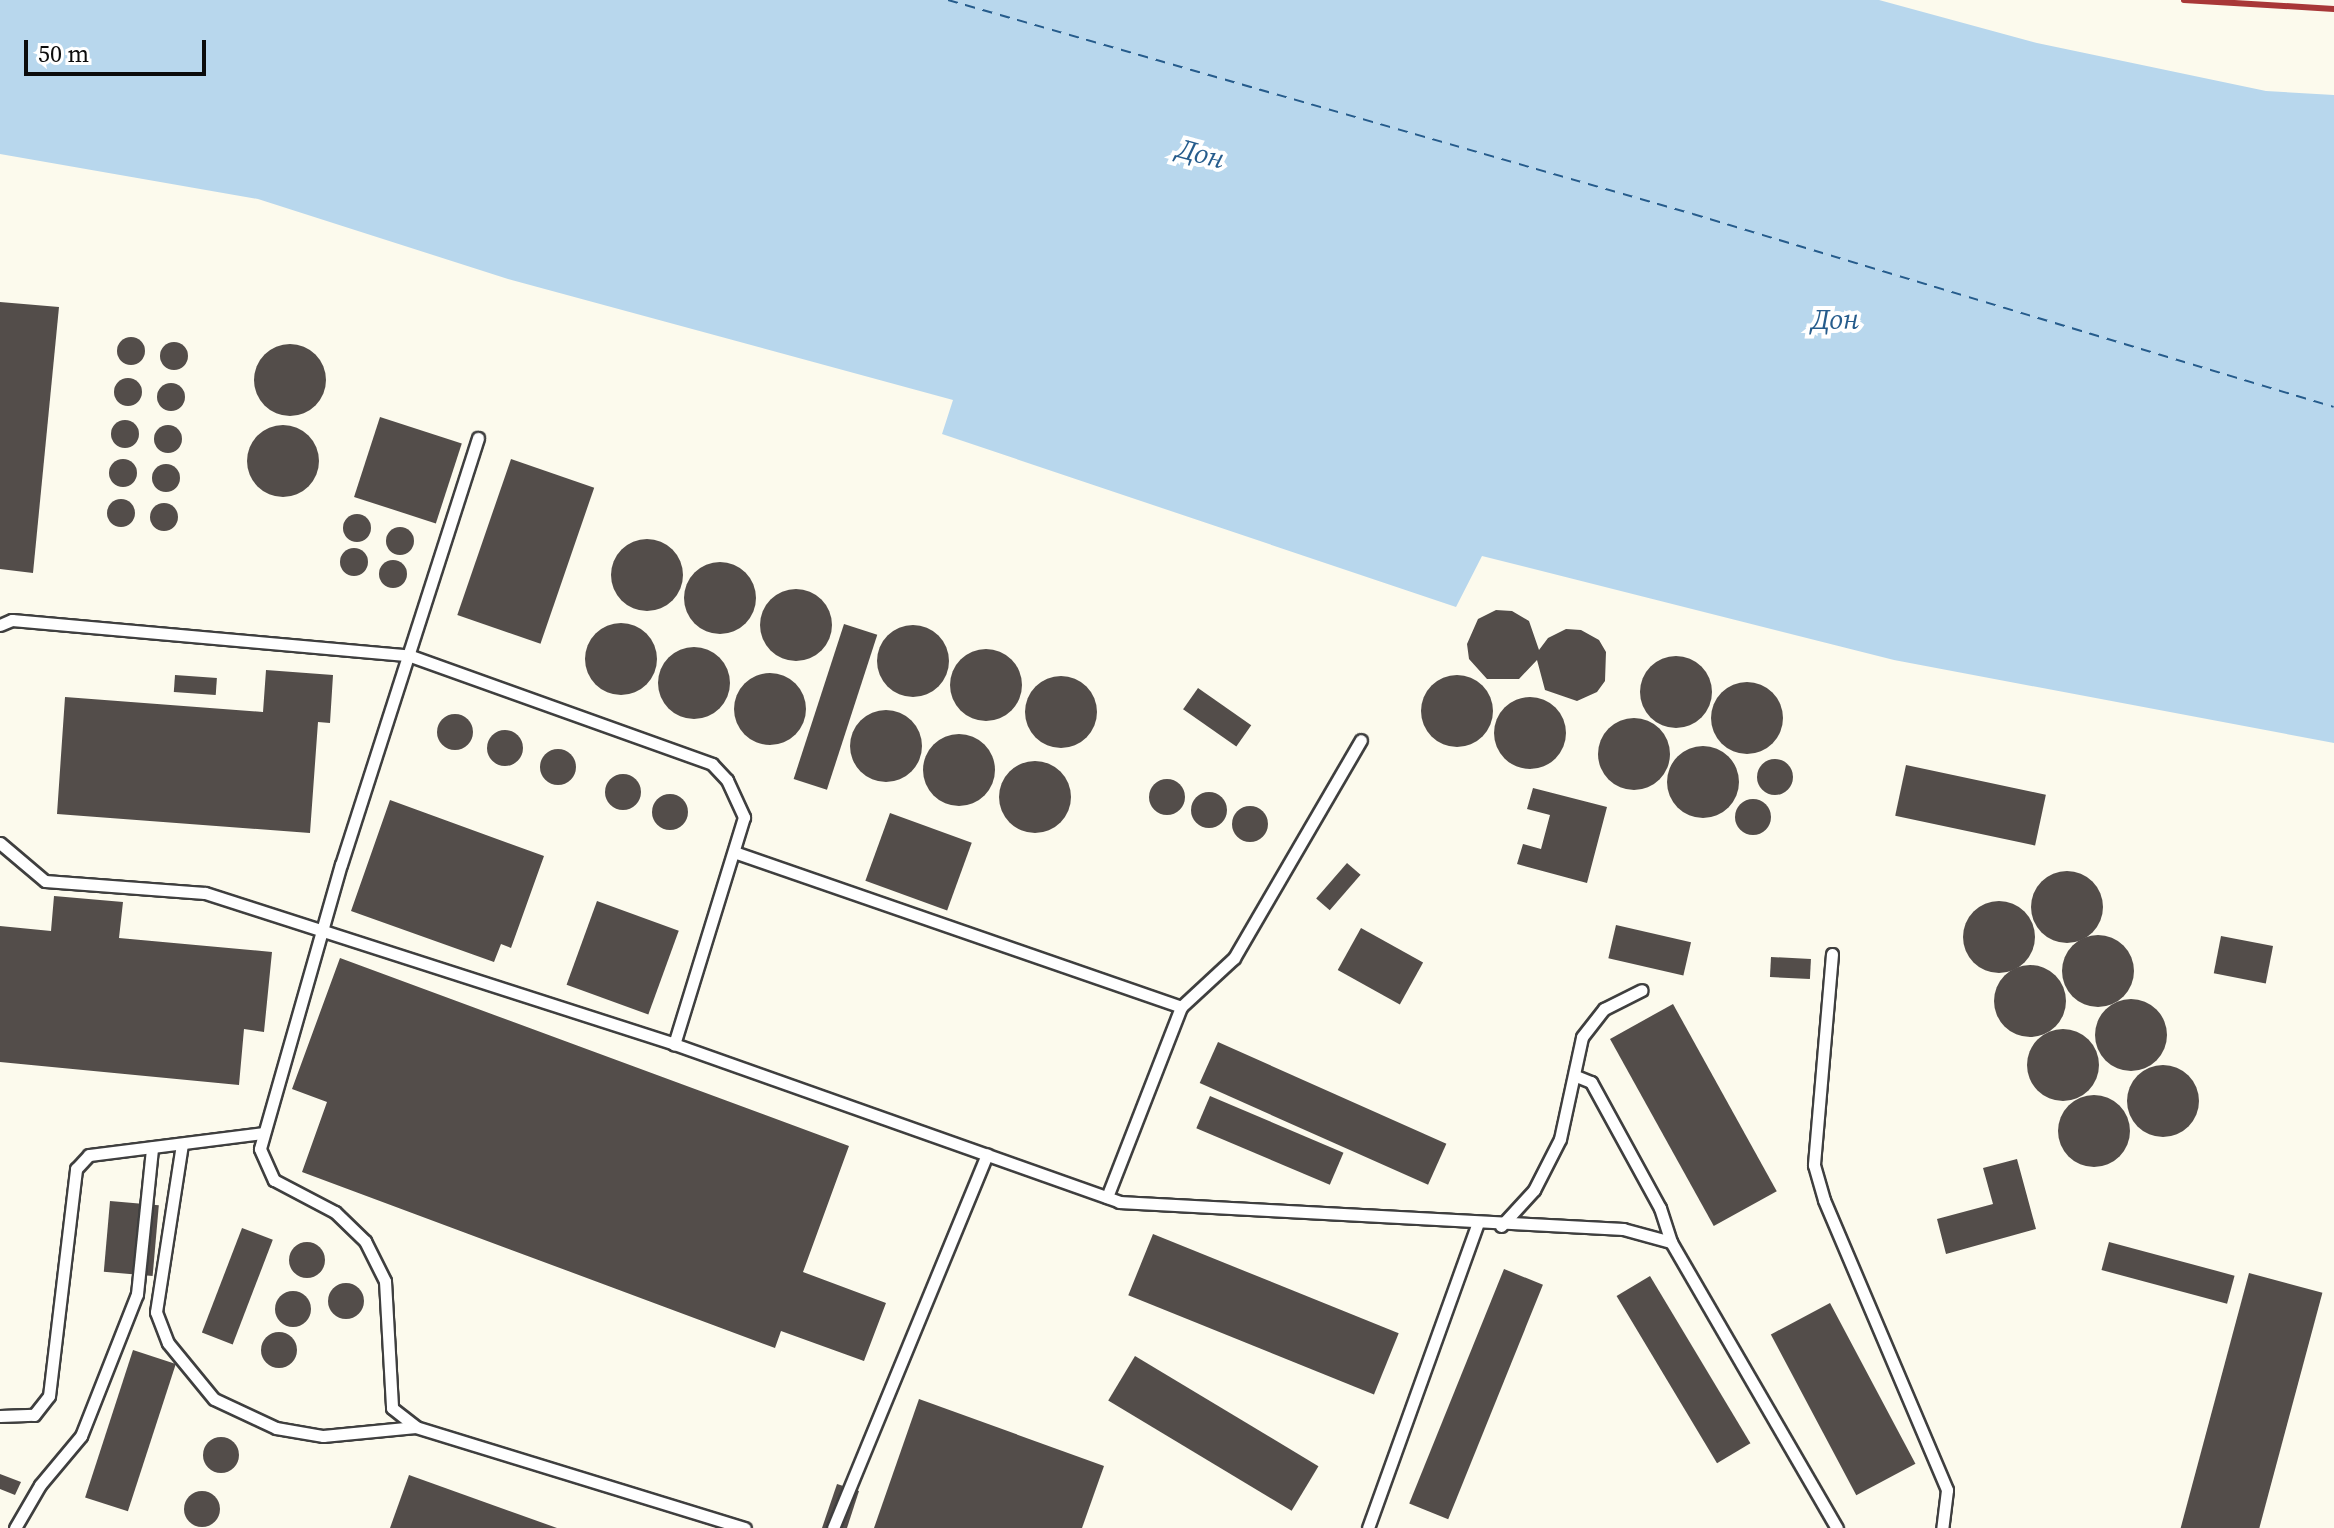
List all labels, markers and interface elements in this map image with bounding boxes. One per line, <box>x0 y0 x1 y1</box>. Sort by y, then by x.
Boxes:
scale bar <box>28 24 210 74</box>
text: 50 m <box>38 37 89 70</box>
water label: Дон <box>1174 131 1228 175</box>
water label: Дон <box>1811 302 1859 336</box>

